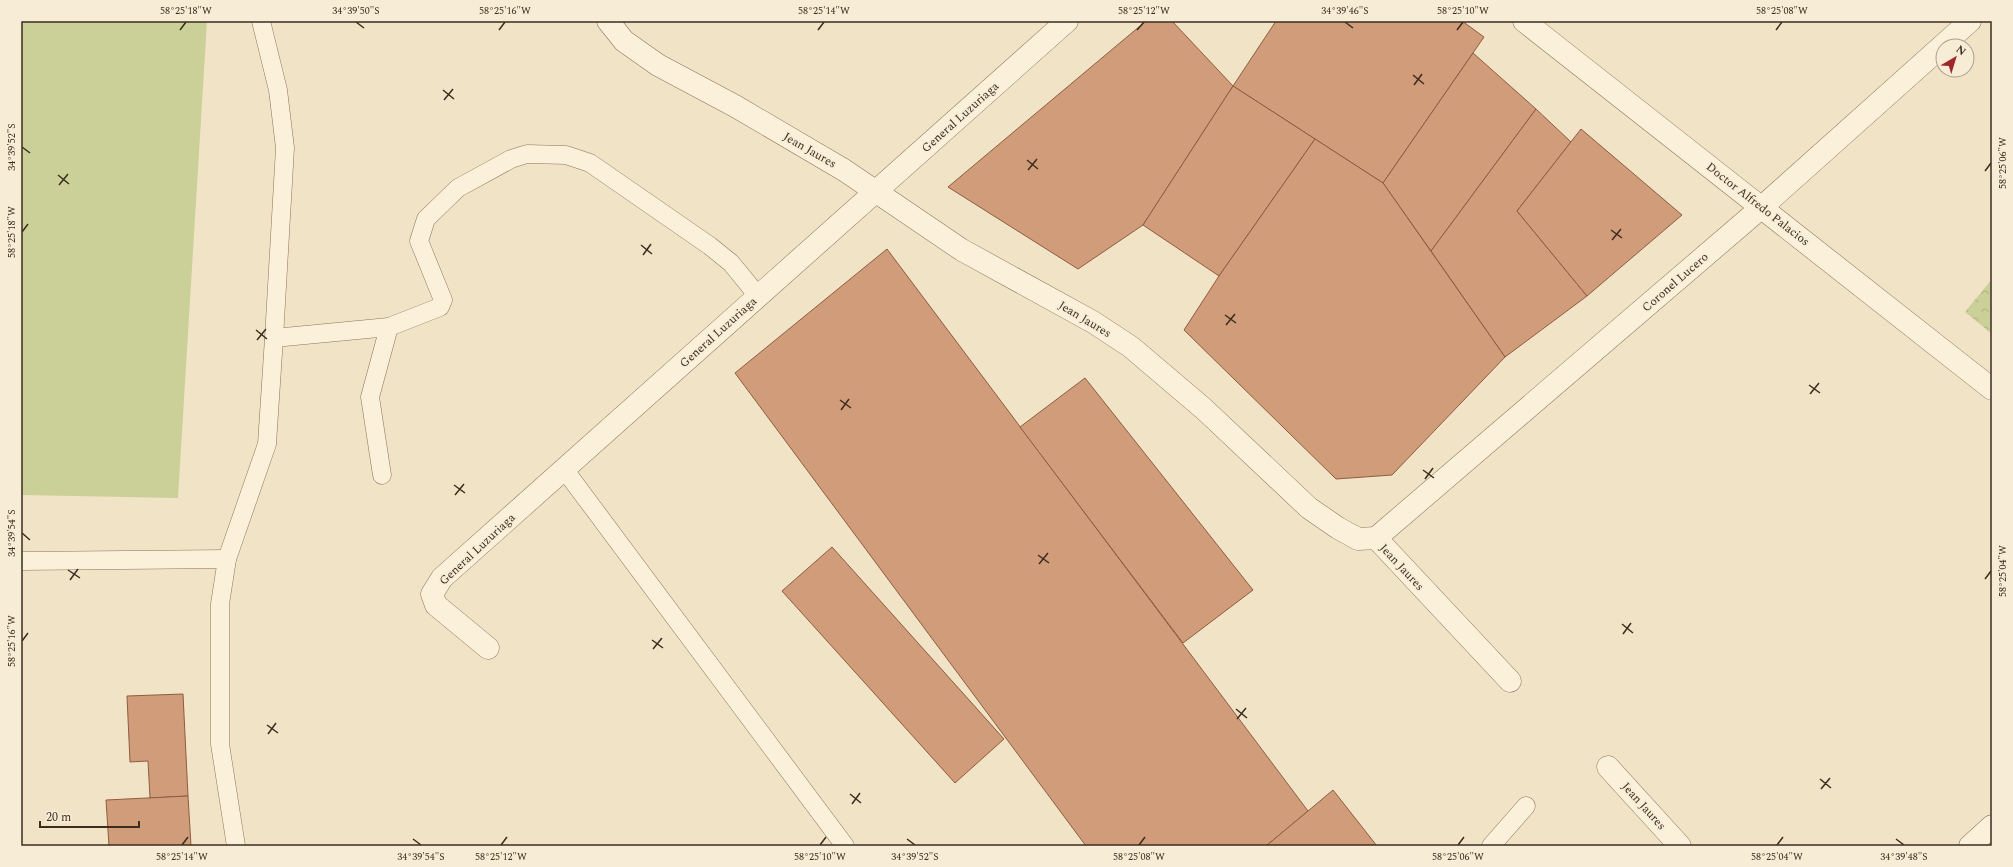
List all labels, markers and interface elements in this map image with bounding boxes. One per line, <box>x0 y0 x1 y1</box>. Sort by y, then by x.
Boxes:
text: 58°25'18"W <box>160 3 212 19</box>
text: 34°39'50"S <box>332 3 380 19</box>
text: 58°25'16"W <box>479 3 531 19</box>
text: 58°25'14"W <box>798 3 850 19</box>
text: 58°25'12"W <box>1118 3 1170 19</box>
text: 34°39'46"S <box>1321 3 1369 19</box>
text: 58°25'10"W <box>1437 3 1489 19</box>
text: 58°25'08"W <box>1756 3 1808 19</box>
north arrow <box>1935 38 1975 78</box>
text: N <box>1952 41 1970 60</box>
street label: General Luzuriaga <box>917 77 1003 157</box>
text: 34°39'52"S <box>4 123 20 171</box>
street label: Jean Jaures <box>780 127 840 173</box>
text: 58°25'06"W <box>1995 137 2011 189</box>
street label: Doctor Alfredo Palacios <box>1702 158 1814 251</box>
text: 58°25'18"W <box>4 206 20 258</box>
street label: Coronel Lucero <box>1638 248 1713 317</box>
street label: General Luzuriaga <box>675 292 761 372</box>
street label: Jean Jaures <box>1055 296 1115 343</box>
text: 34°39'54"S <box>4 509 20 557</box>
street label: General Luzuriaga <box>435 509 520 590</box>
street label: Jean Jaures <box>1375 539 1429 595</box>
text: 58°25'04"W <box>1995 545 2011 597</box>
text: 58°25'16"W <box>4 615 20 667</box>
street label: Jean Jaures <box>1617 778 1670 835</box>
scale bar <box>40 803 139 829</box>
text: 20 m <box>46 808 71 827</box>
text: 58°25'14"W <box>156 849 208 865</box>
text: 34°39'54"S <box>397 849 445 865</box>
text: 58°25'12"W <box>475 849 527 865</box>
text: 58°25'10"W <box>794 849 846 865</box>
text: 34°39'52"S <box>891 849 939 865</box>
text: 58°25'08"W <box>1113 849 1165 865</box>
text: 58°25'06"W <box>1432 849 1484 865</box>
text: 58°25'04"W <box>1751 849 1803 865</box>
text: 34°39'48"S <box>1880 849 1928 865</box>

